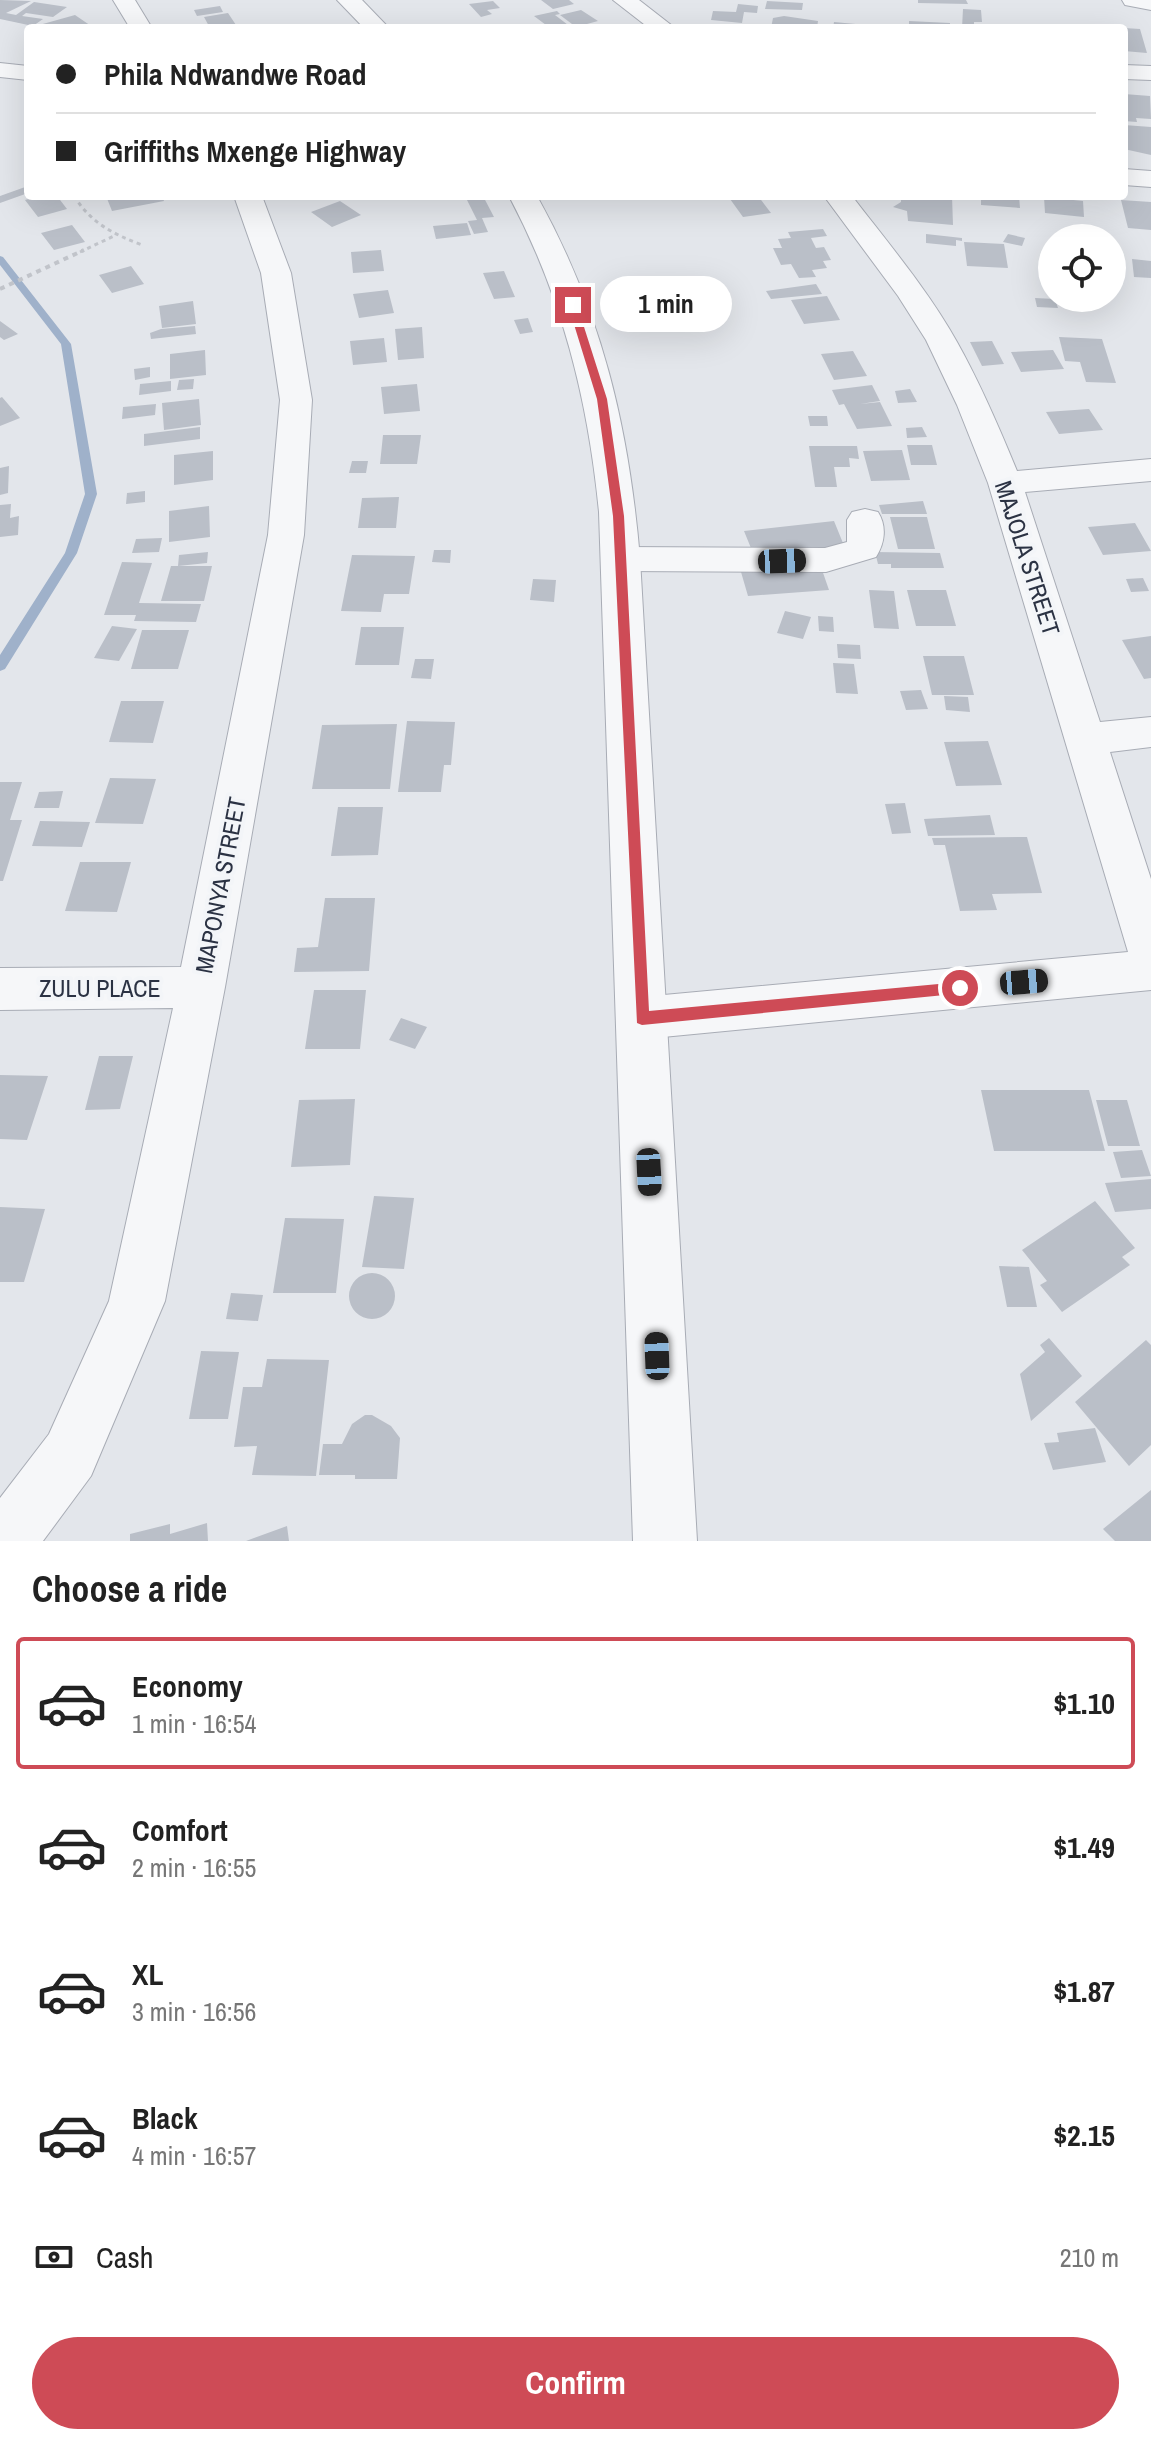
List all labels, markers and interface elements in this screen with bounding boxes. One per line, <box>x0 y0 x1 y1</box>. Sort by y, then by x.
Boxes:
text: Phila Ndwandwe Road <box>104 54 366 94</box>
text: Griffiths Mxenge Highway <box>104 131 406 171</box>
map controls <box>1038 224 1126 312</box>
button: locate <box>1038 224 1126 312</box>
callout: 1 min <box>601 277 733 333</box>
text: 1 min <box>638 286 694 321</box>
route end <box>555 287 591 323</box>
street label: MAJOLA STREET <box>988 477 1068 639</box>
car <box>758 548 806 574</box>
street label: MAPONYA STREET <box>187 794 253 976</box>
car <box>999 968 1049 996</box>
route start <box>942 970 978 1006</box>
street label: ZULU PLACE <box>39 972 161 1004</box>
car <box>636 1147 662 1197</box>
car <box>644 1332 670 1380</box>
text: Choose a ride <box>32 1565 227 1613</box>
text: Economy <box>132 1666 243 1706</box>
icon: car <box>36 1667 108 1739</box>
text: $1.10 <box>1053 1683 1115 1723</box>
text: 1 min · 16:54 <box>132 1706 256 1741</box>
text: Comfort <box>132 1810 228 1850</box>
icon: car <box>36 1811 108 1883</box>
text: $1.49 <box>1053 1827 1115 1867</box>
text: 2 min · 16:55 <box>132 1850 256 1885</box>
text: XL <box>132 1954 163 1994</box>
icon: car <box>36 1955 108 2027</box>
text: $1.87 <box>1053 1971 1115 2011</box>
text: 3 min · 16:56 <box>132 1994 256 2029</box>
text: Black <box>132 2098 198 2138</box>
icon: car <box>36 2099 108 2171</box>
text: $2.15 <box>1053 2115 1115 2155</box>
text: 4 min · 16:57 <box>132 2138 256 2173</box>
icon: cash <box>32 2235 76 2279</box>
text: Cash <box>96 2237 153 2277</box>
text: 210 m <box>1060 2240 1119 2275</box>
button: Confirm <box>32 2337 1119 2429</box>

